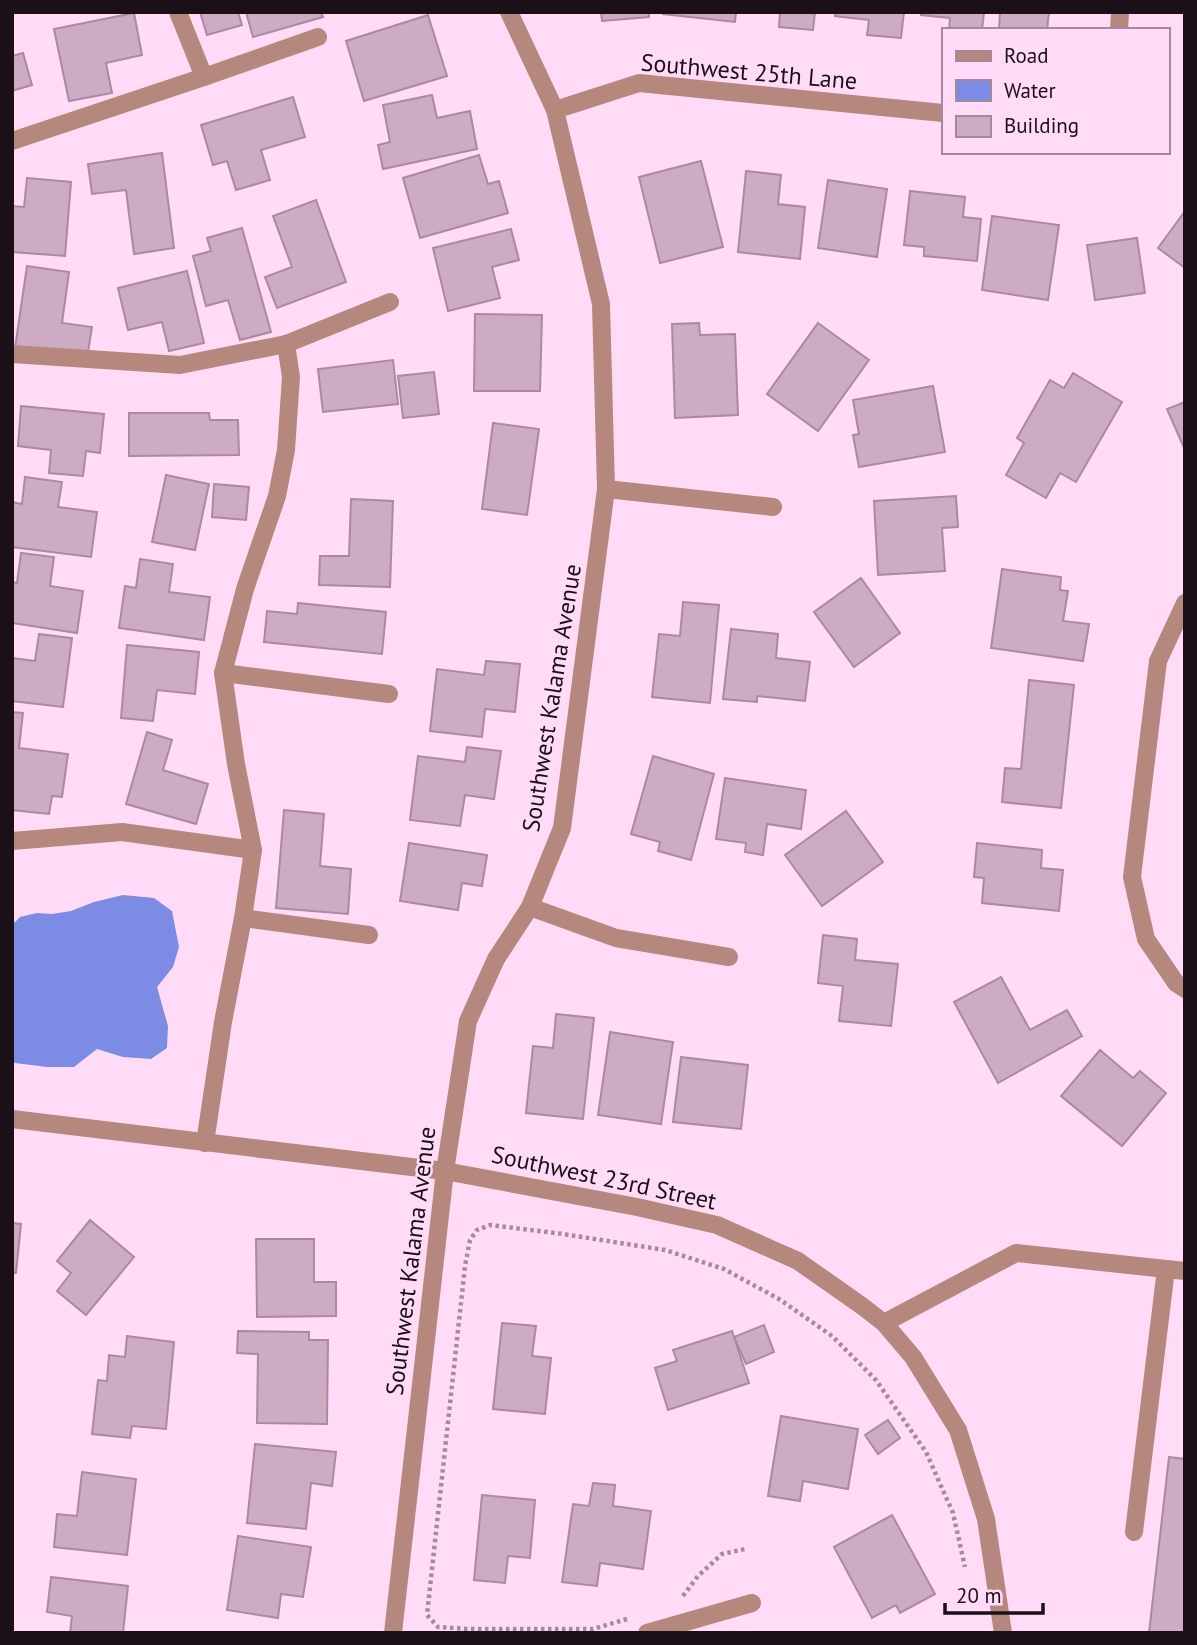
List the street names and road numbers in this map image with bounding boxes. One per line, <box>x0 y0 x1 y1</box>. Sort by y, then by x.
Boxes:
street label: Southwest 25th Lane <box>640 47 858 96</box>
street label: Southwest Kalama Avenue <box>515 562 588 834</box>
street label: Southwest Kalama Avenue <box>379 1125 442 1397</box>
street label: Southwest 23rd Street <box>489 1139 719 1216</box>

